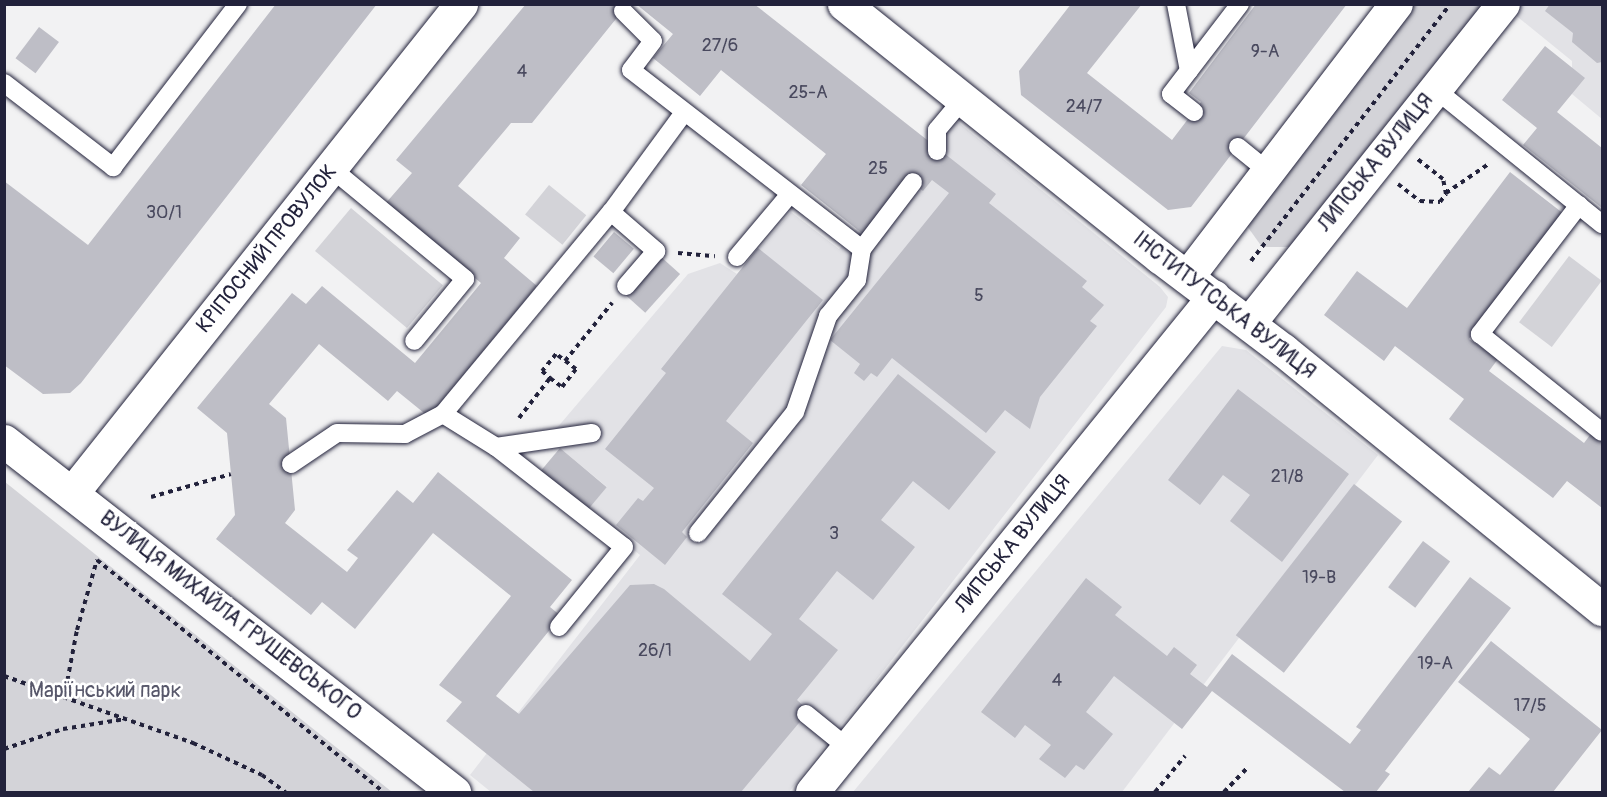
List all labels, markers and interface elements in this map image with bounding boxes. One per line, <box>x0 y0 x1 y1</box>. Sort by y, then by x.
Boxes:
house number: 27/6 <box>702 35 738 57</box>
house number: 9-А <box>1251 41 1279 63</box>
house number: 4 <box>517 61 527 83</box>
house number: 25-А <box>788 82 828 104</box>
street label: ЛИПСЬКА ВУЛИЦЯ <box>1313 89 1439 237</box>
house number: 24/7 <box>1066 96 1102 118</box>
house number: 25 <box>868 158 888 180</box>
street label: КРІПОСНИЙ ПРОВУЛОК <box>191 160 343 338</box>
house number: 30/1 <box>146 202 182 224</box>
street label: ІНСТИТУТСЬКА ВУЛИЦЯ <box>1128 227 1320 385</box>
house number: 5 <box>974 285 984 307</box>
house number: 21/8 <box>1271 466 1303 488</box>
street label: ЛИПСЬКА ВУЛИЦЯ <box>950 470 1076 618</box>
street label: ВУЛИЦЯ МИХАЙЛА ГРУШЕВСЬКОГО <box>94 506 366 726</box>
house number: 3 <box>829 523 839 545</box>
house number: 19-В <box>1302 567 1336 589</box>
house number: 26/1 <box>638 640 672 662</box>
house number: 19-А <box>1417 653 1453 675</box>
house number: 4 <box>1052 670 1062 692</box>
park label: Маріїнський парк <box>29 678 181 704</box>
house number: 17/5 <box>1514 695 1546 717</box>

